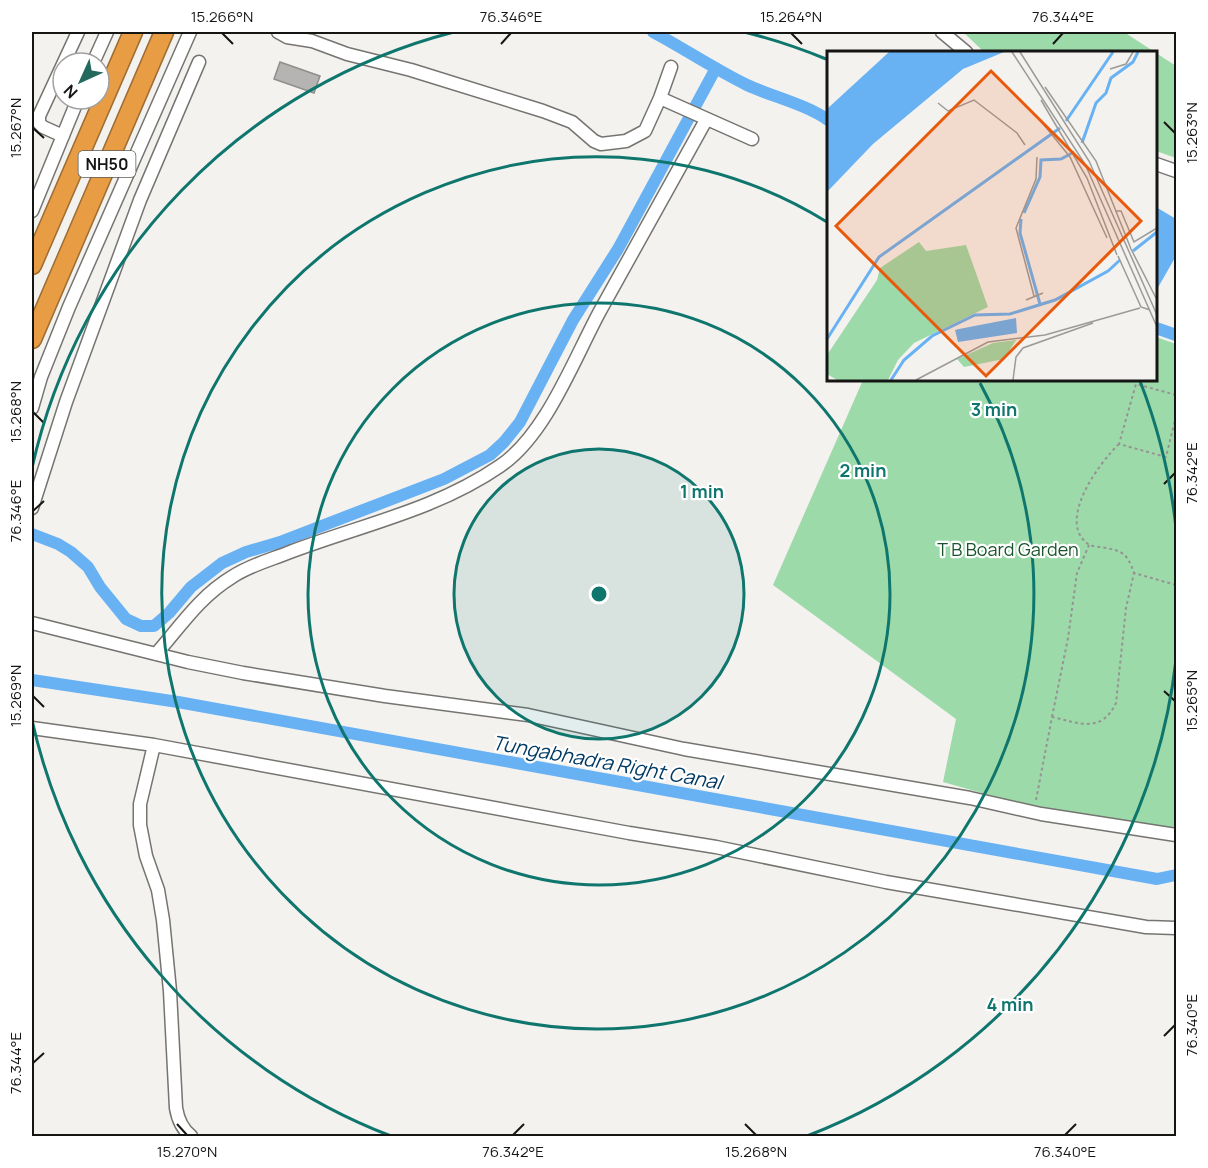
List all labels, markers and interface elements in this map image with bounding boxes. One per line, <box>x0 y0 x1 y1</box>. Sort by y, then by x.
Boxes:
text: 15.266°N <box>191 6 253 27</box>
text: 76.346°E <box>480 6 542 27</box>
text: 15.264°N <box>760 6 822 27</box>
text: 76.344°E <box>1032 6 1094 27</box>
north arrow <box>51 51 111 111</box>
inset map <box>827 51 1157 381</box>
text: N <box>59 80 82 103</box>
text: 15.267°N <box>5 98 26 158</box>
text: 15.263°N <box>1181 102 1202 164</box>
road number: NH50 <box>78 151 136 177</box>
text: 15.268°N <box>5 381 26 443</box>
text: 3 min <box>971 397 1017 421</box>
text: 76.342°E <box>1181 442 1202 504</box>
text: 2 min <box>840 458 886 482</box>
text: 1 min <box>680 479 724 503</box>
text: 76.346°E <box>5 480 26 542</box>
park label: T B Board Garden <box>937 537 1079 561</box>
centre of rings <box>589 584 609 604</box>
text: 15.269°N <box>5 665 26 727</box>
text: 15.265°N <box>1181 670 1202 732</box>
water label: Tungabhadra Right Canal <box>490 729 726 796</box>
text: 4 min <box>986 992 1034 1016</box>
text: 76.340°E <box>1181 994 1202 1056</box>
text: 76.344°E <box>5 1032 26 1094</box>
text: 15.270°N <box>157 1141 217 1162</box>
text: 76.342°E <box>482 1141 544 1162</box>
text: 15.268°N <box>725 1141 787 1162</box>
text: 76.340°E <box>1034 1141 1096 1162</box>

